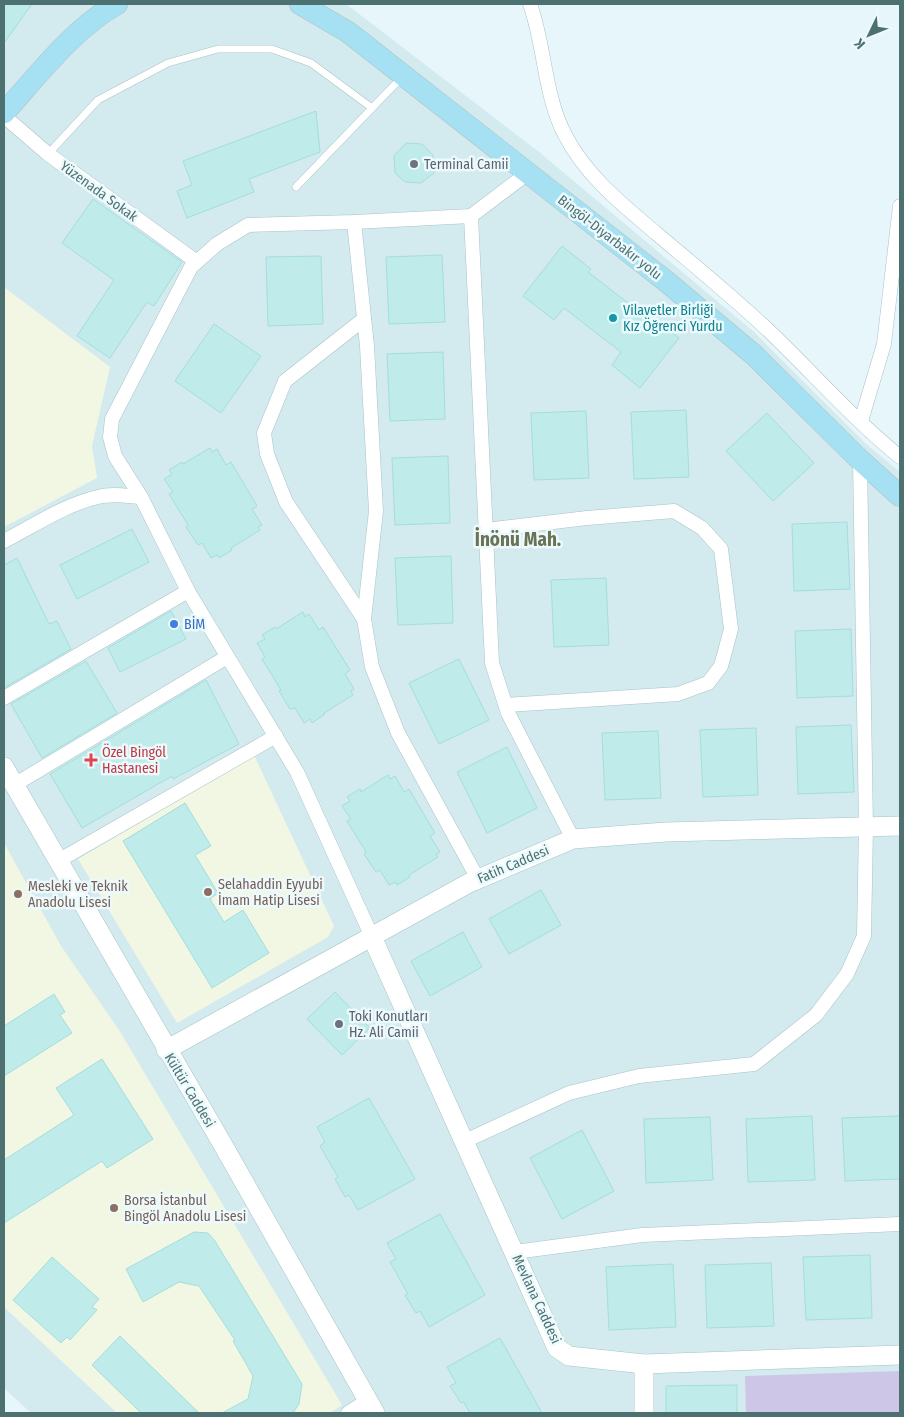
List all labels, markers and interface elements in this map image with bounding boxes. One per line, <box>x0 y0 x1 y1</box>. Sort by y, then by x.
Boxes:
north arrow <box>844 10 894 60</box>
text: K <box>850 34 869 52</box>
place label: Terminal Camii <box>424 156 509 173</box>
street label: Yüzenada Sokak <box>57 158 141 226</box>
marker: Terminal Camii <box>408 158 420 170</box>
street label: Bingöl-Diyarbakır yolu <box>554 191 665 283</box>
place label: Vilayetler Birliği Kız Öğrenci Yurdu <box>623 302 723 335</box>
marker: Vilayetler Birliği Kız Öğrenci Yurdu <box>607 312 619 324</box>
district label: İnönü Mah. <box>475 527 561 551</box>
place label: BİM <box>184 616 205 633</box>
marker: BİM <box>168 618 180 630</box>
place label: Özel Bingöl Hastanesi <box>102 743 166 777</box>
marker: Özel Bingöl Hastanesi <box>84 753 98 767</box>
street label: Fatih Caddesi <box>475 842 552 887</box>
place label: Selahaddin Eyyubi İmam Hatip Lisesi <box>218 876 323 909</box>
place label: Mesleki ve Teknik Anadolu Lisesi <box>28 878 128 911</box>
marker: Selahaddin Eyyubi İmam Hatip Lisesi <box>202 886 214 898</box>
marker: Mesleki ve Teknik Anadolu Lisesi <box>12 888 24 900</box>
place label: Toki Konutları Hz. Ali Camii <box>349 1008 428 1041</box>
marker: Toki Konutları Hz. Ali Camii <box>333 1018 345 1030</box>
street label: Kültür Caddesi <box>161 1050 218 1130</box>
place label: Borsa İstanbul Bingöl Anadolu Lisesi <box>124 1192 246 1225</box>
marker: Borsa İstanbul Bingöl Anadolu Lisesi <box>108 1202 120 1214</box>
street label: Mevlana Caddesi <box>508 1252 565 1346</box>

